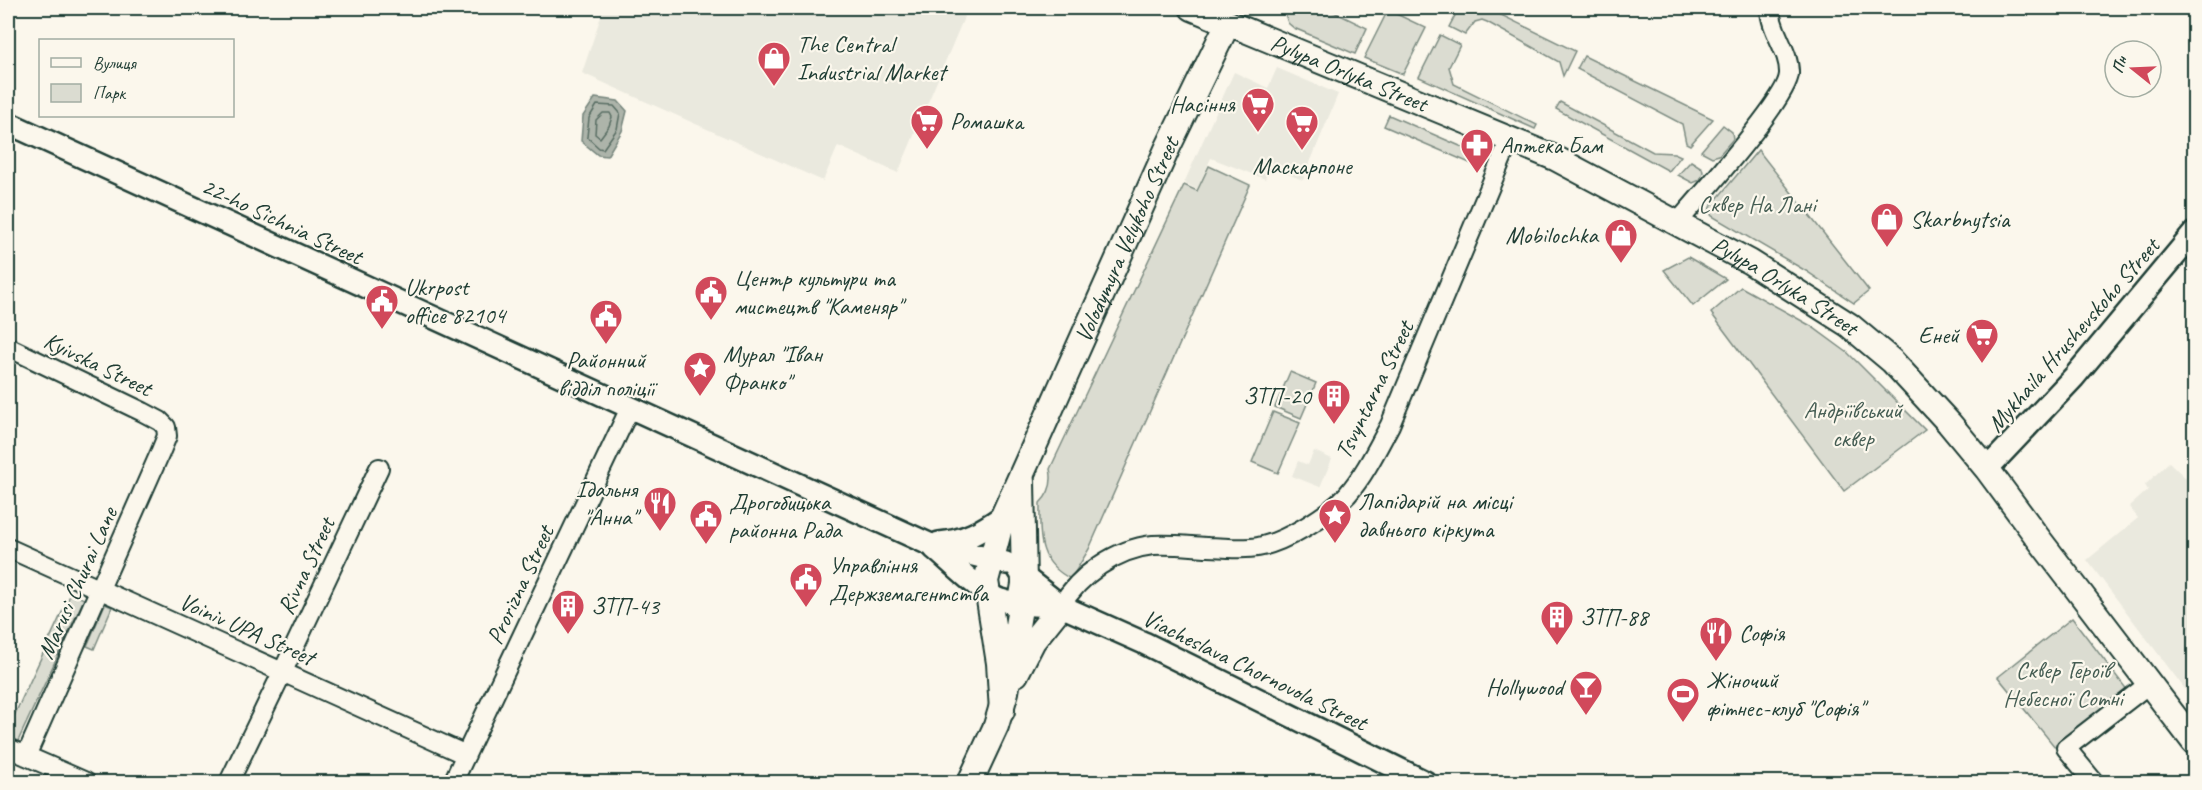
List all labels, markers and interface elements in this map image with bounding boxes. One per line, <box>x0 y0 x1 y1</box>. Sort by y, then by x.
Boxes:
street label: Pylypa Orlyka Street <box>1266 27 1434 119</box>
place label: The Central Industrial Market <box>797 29 948 87</box>
legend <box>39 39 234 117</box>
north arrow <box>2103 39 2163 99</box>
shop icon: The Central Industrial Market <box>756 40 792 87</box>
text: Вулиця <box>93 52 137 74</box>
text: Пн <box>2108 53 2132 76</box>
text: Парк <box>93 82 127 104</box>
supermarket icon: Насіння <box>1240 86 1276 133</box>
place label: Насіння <box>1170 89 1236 119</box>
supermarket icon: Ромашка <box>909 103 945 150</box>
supermarket icon: Маскарпоне <box>1284 104 1320 151</box>
place label: Ромашка <box>950 106 1025 136</box>
pharmacy icon: Аптека Бам <box>1459 127 1495 174</box>
street label: Volodymyra Velykoho Street <box>1068 130 1186 347</box>
place label: Аптека Бам <box>1500 130 1604 160</box>
place label: Маскарпоне <box>1253 151 1354 181</box>
street label: 22-ho Sichnia Street <box>197 171 369 272</box>
park label: Сквер На Лані <box>1698 189 1818 219</box>
shop icon: Skarbnytsia <box>1869 201 1905 248</box>
place label: Skarbnytsia <box>1910 204 2011 234</box>
shop icon: Mobilochka <box>1603 217 1639 264</box>
place label: Mobilochka <box>1505 220 1600 250</box>
street label: Pylypa Orlyka Street <box>1707 229 1867 343</box>
street label: Mykhaila Hrushevskoho Street <box>1980 230 2167 438</box>
place label: Центр культури та мистецтв "Каменяр" <box>734 263 908 321</box>
place label: Ukrpost office 82104 <box>405 272 507 330</box>
public building icon: Центр культури та мистецтв "Каменяр" <box>693 274 729 321</box>
public building icon: Ukrpost office 82104 <box>364 283 400 330</box>
public building icon: Районний відділ поліції <box>588 298 624 345</box>
street label: Tsvyntarna Street <box>1328 314 1421 464</box>
supermarket icon: Еней <box>1964 317 2000 364</box>
place label: Еней <box>1918 320 1961 350</box>
street label: Kyivska Street <box>39 325 159 404</box>
place label: Мурал "Іван Франко" <box>723 339 823 397</box>
place label: Районний відділ поліції <box>558 345 659 403</box>
place icon: Мурал "Іван Франко" <box>682 350 718 397</box>
building icon: ЗТП-20 <box>1316 378 1352 425</box>
place label: ЗТП-20 <box>1243 381 1313 411</box>
park label: Андріївський сквер <box>1804 395 1904 453</box>
place label: Ідальня "Анна" <box>576 474 642 532</box>
restaurant icon: Ідальня "Анна" <box>642 485 678 532</box>
place label: Лапідарій на місці давнього кіркута <box>1358 486 1515 544</box>
place label: Дрогобицька районна Рада <box>729 487 843 545</box>
place icon: Лапідарій на місці давнього кіркута <box>1317 497 1353 544</box>
public building icon: Дрогобицька районна Рада <box>688 498 724 545</box>
street label: Marusi Churai Lane <box>30 501 125 663</box>
street label: Rivna Street <box>271 511 342 619</box>
street label: Prorizna Street <box>480 519 561 649</box>
place label: Управління Держземагентства <box>829 550 989 608</box>
public building icon: Управління Держземагентства <box>788 561 824 608</box>
street label: Voiniv UPA Street <box>175 586 322 673</box>
building icon: ЗТП-43 <box>550 588 586 635</box>
place label: ЗТП-43 <box>591 591 661 621</box>
building icon: ЗТП-88 <box>1539 599 1575 646</box>
place label: ЗТП-88 <box>1580 602 1650 632</box>
street label: Viacheslava Chornovola Street <box>1138 603 1374 738</box>
restaurant icon: Софія <box>1698 615 1734 662</box>
place label: Софія <box>1739 618 1786 648</box>
park label: Сквер Героїв Небесної Сотні <box>2003 655 2125 713</box>
place label: Жіночий фітнес-клуб "Софія" <box>1706 665 1869 723</box>
bar icon: Hollywood <box>1568 669 1604 716</box>
place label: Hollywood <box>1486 672 1567 702</box>
sports icon: Жіночий фітнес-клуб "Софія" <box>1665 676 1701 723</box>

